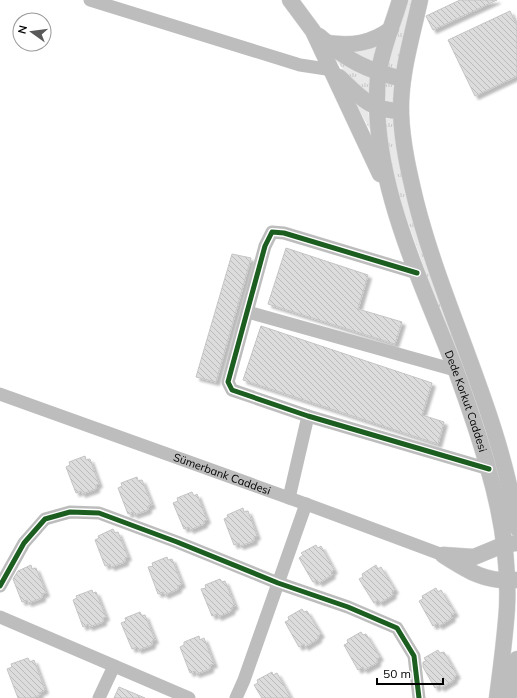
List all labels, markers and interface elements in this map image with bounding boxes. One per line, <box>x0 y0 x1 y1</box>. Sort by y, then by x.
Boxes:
north arrow <box>12 12 52 52</box>
text: N <box>14 24 30 35</box>
street label: Dede Korkut Caddesi <box>442 348 490 454</box>
street label: Sümerbank Caddesi <box>172 450 273 498</box>
scale bar <box>377 660 443 686</box>
text: 50 m <box>383 666 411 681</box>

